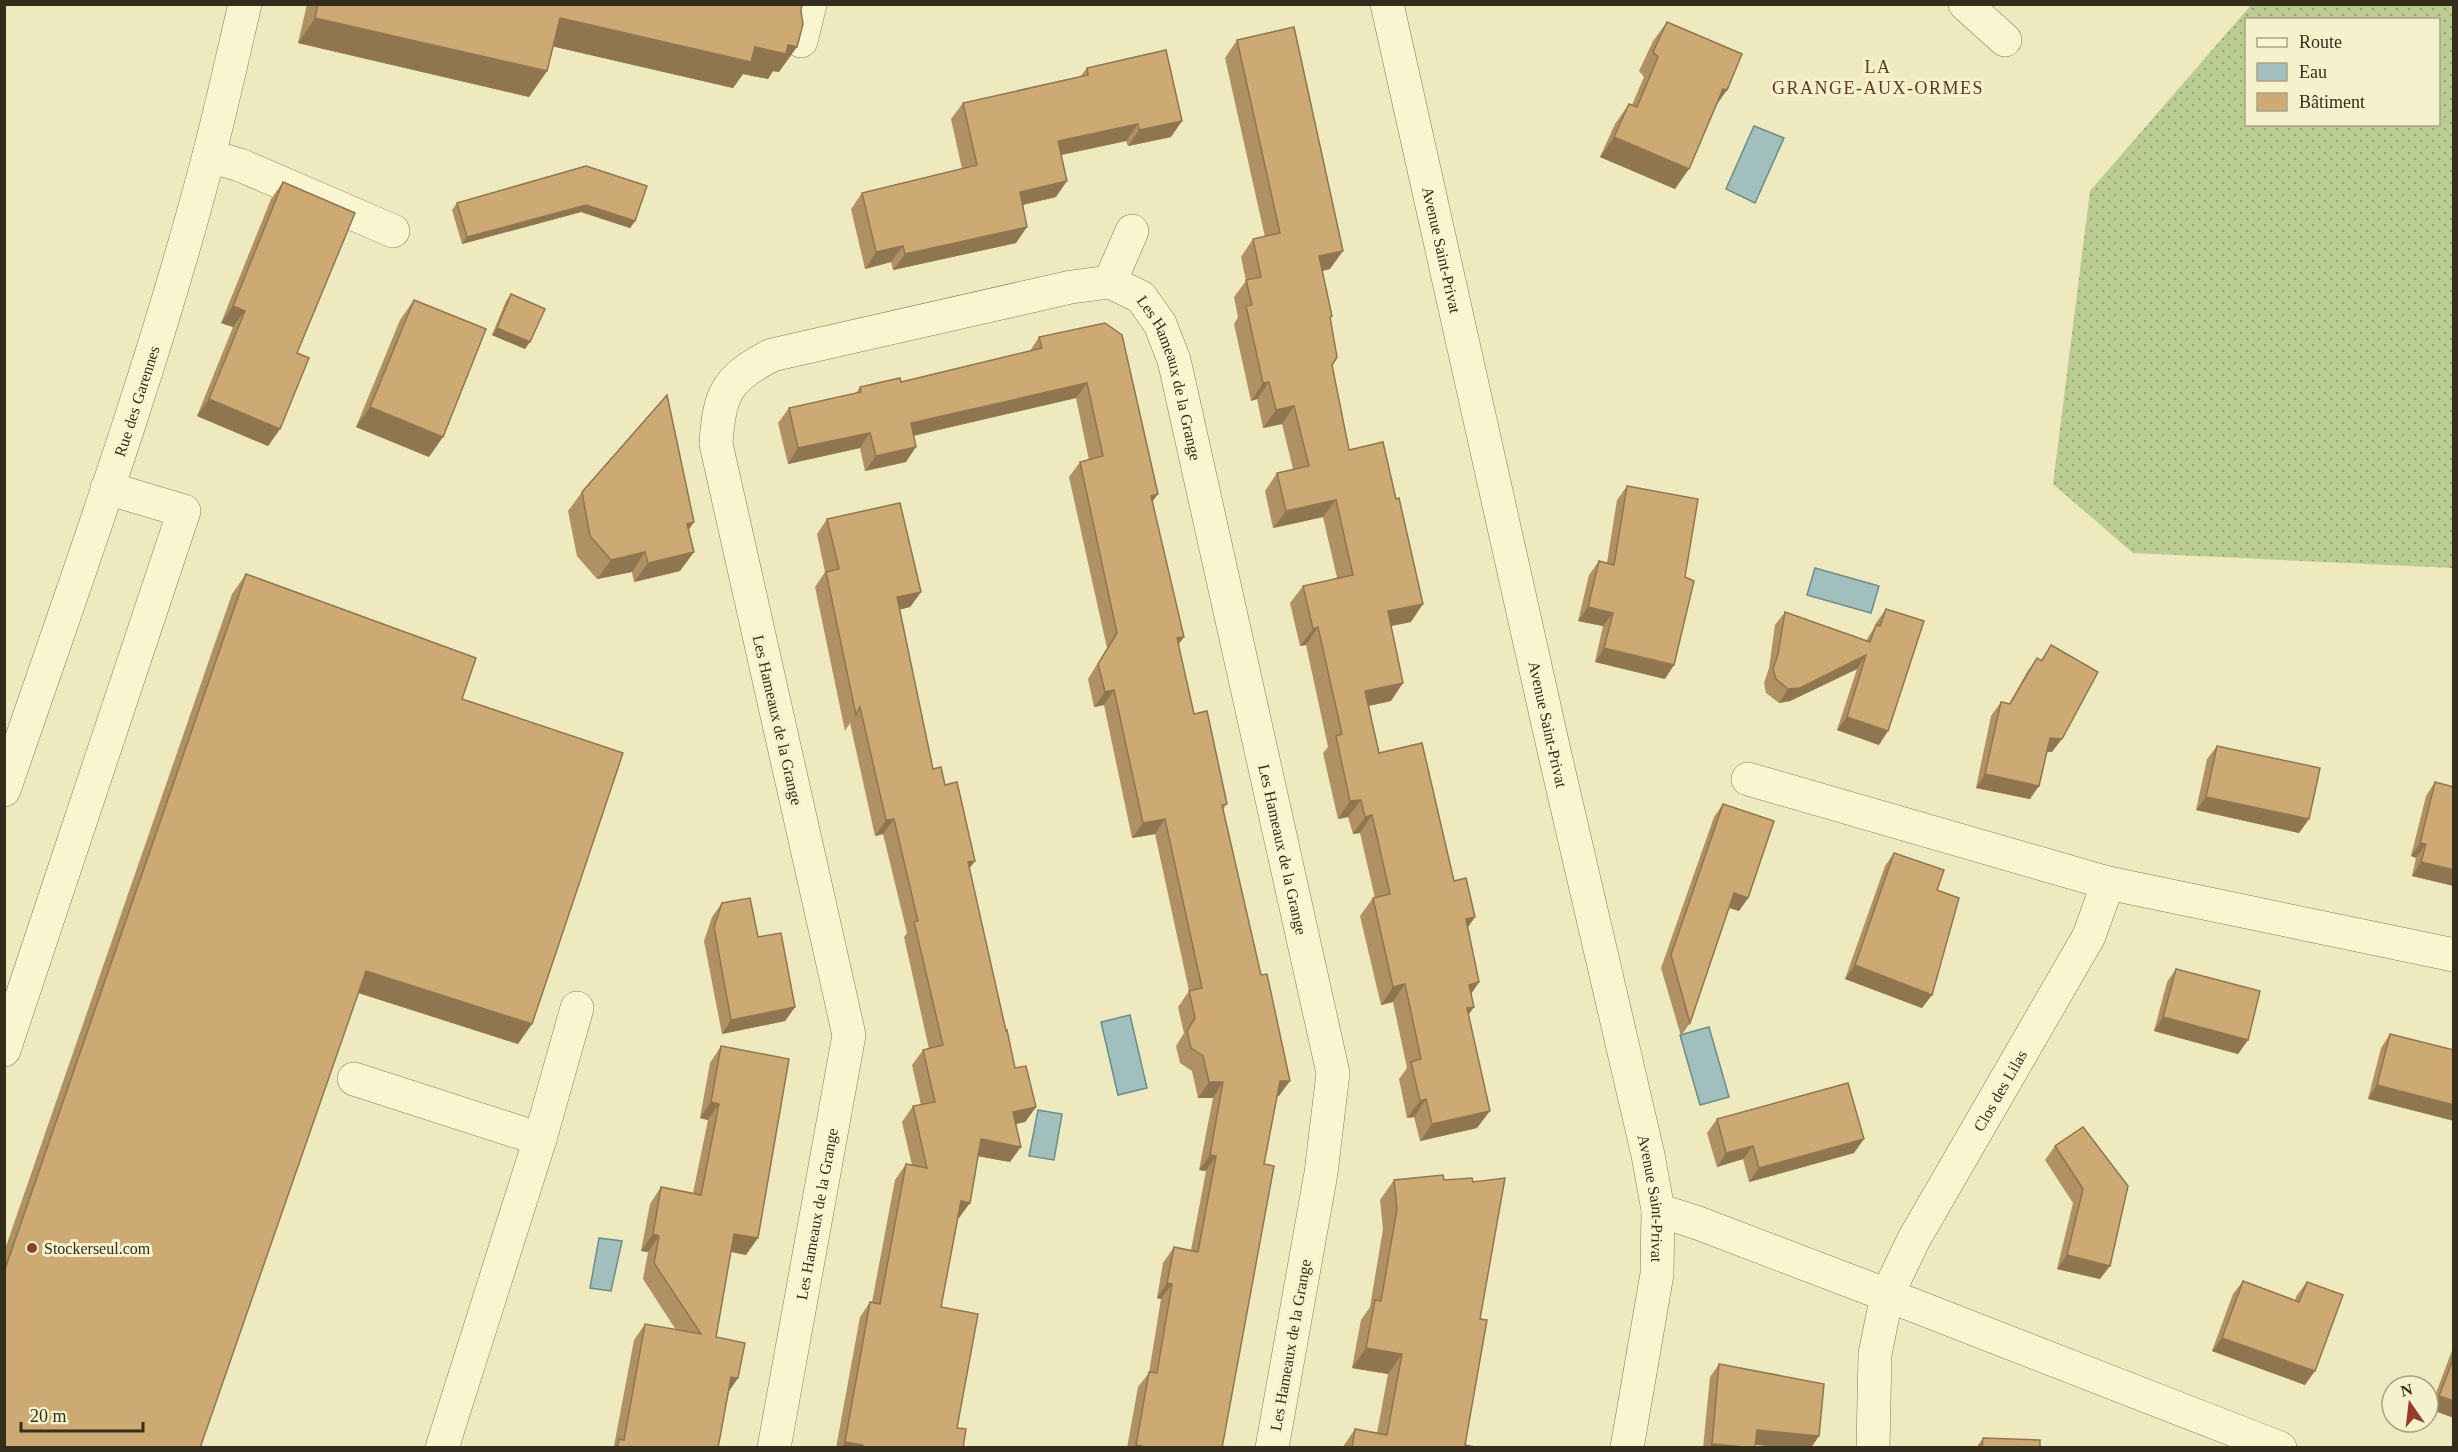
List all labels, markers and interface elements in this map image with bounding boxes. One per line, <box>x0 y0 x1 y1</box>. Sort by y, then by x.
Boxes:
legend <box>2245 18 2440 126</box>
text: Route <box>2299 32 2342 52</box>
district label: LA GRANGE-AUX-ORMES <box>1772 57 1984 98</box>
text: Eau <box>2299 62 2327 82</box>
text: Bâtiment <box>2299 92 2365 112</box>
street label: Avenue Saint-Privat <box>1419 185 1464 315</box>
street label: Les Hameaux de la Grange <box>1134 292 1204 462</box>
street label: Rue des Garennes <box>111 344 163 459</box>
street label: Les Hameaux de la Grange <box>749 633 805 807</box>
street label: Avenue Saint-Privat <box>1525 659 1570 790</box>
street label: Les Hameaux de la Grange <box>1255 763 1310 936</box>
street label: Clos des Lilas <box>1970 1047 2030 1134</box>
street label: Les Hameaux de la Grange <box>793 1127 841 1301</box>
street label: Avenue Saint-Privat <box>1635 1133 1666 1263</box>
place label: Stockerseul.com <box>44 1240 151 1257</box>
marker: Stockerseul.com <box>25 1241 39 1255</box>
street label: Les Hameaux de la Grange <box>1267 1258 1315 1432</box>
north arrow <box>2380 1374 2440 1434</box>
text: N <box>2399 1380 2415 1400</box>
scale bar <box>21 1395 142 1433</box>
text: 20 m <box>30 1406 67 1426</box>

